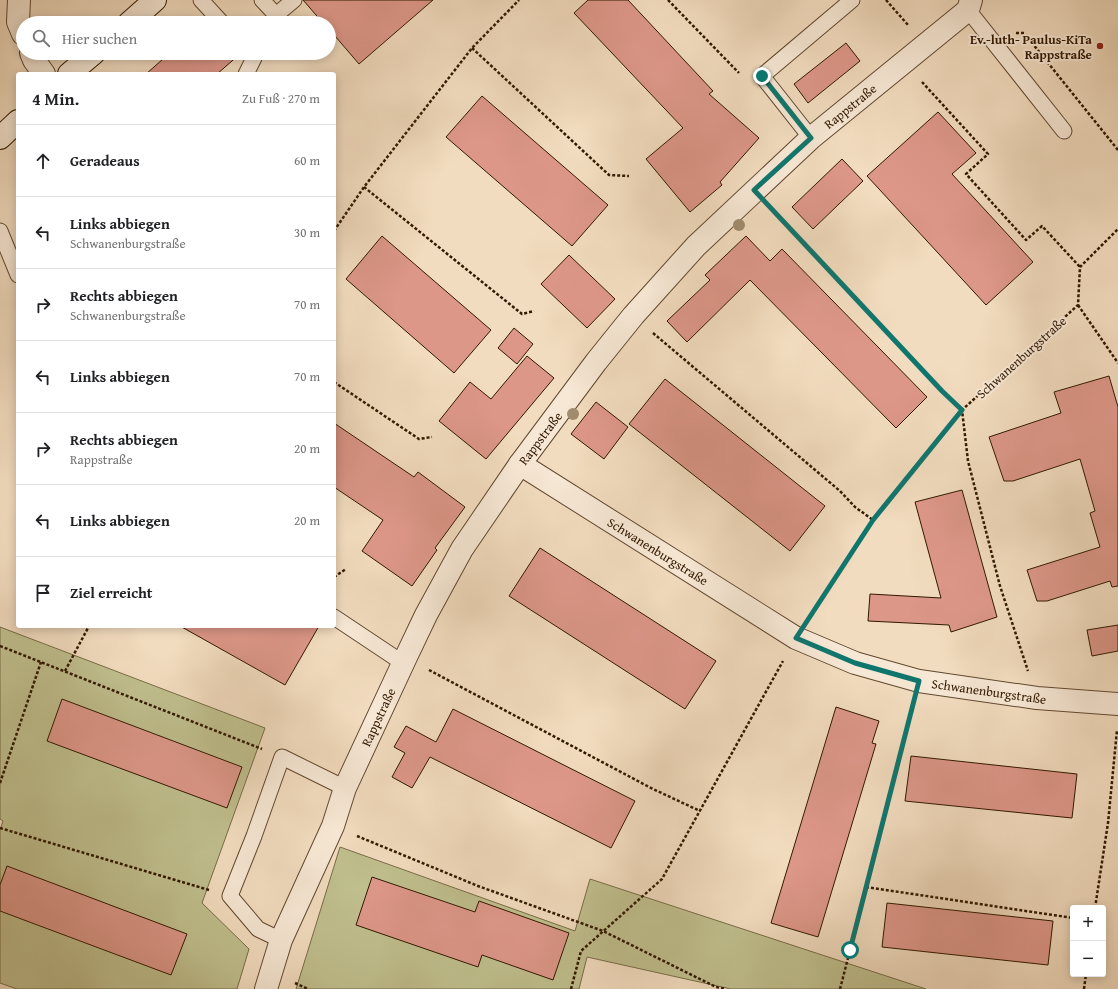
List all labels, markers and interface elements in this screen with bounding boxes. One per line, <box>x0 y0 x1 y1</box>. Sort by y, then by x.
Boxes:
search box <box>16 16 336 60</box>
icon: search <box>30 27 52 49</box>
text: Hier suchen <box>62 28 137 49</box>
place label: Ev.-luth- Paulus-KiTa Rappstraße <box>970 30 1092 64</box>
marker: Ev.-luth- Paulus-KiTa Rappstraße <box>1095 41 1105 51</box>
route end <box>753 67 771 85</box>
street label: Rappstraße <box>820 79 881 133</box>
text: 4 Min. <box>32 86 79 111</box>
text: Zu Fuß · 270 m <box>242 89 320 108</box>
icon: ahead <box>32 150 54 172</box>
text: Geradeaus <box>70 150 140 171</box>
text: 60 m <box>294 151 320 170</box>
text: Links abbiegen <box>70 213 170 234</box>
icon: left <box>32 222 54 244</box>
text: 30 m <box>294 223 320 242</box>
text: Schwanenburgstraße <box>70 234 186 253</box>
text: Rechts abbiegen <box>70 285 178 306</box>
icon: right <box>32 294 54 316</box>
text: 70 m <box>294 295 320 314</box>
text: Schwanenburgstraße <box>70 306 186 325</box>
street label: Schwanenburgstraße <box>972 312 1071 403</box>
icon: left <box>32 366 54 388</box>
text: Links abbiegen <box>70 366 170 387</box>
text: 70 m <box>294 367 320 386</box>
street label: Rappstraße <box>514 408 567 469</box>
text: Rechts abbiegen <box>70 429 178 450</box>
icon: right <box>32 438 54 460</box>
text: 20 m <box>294 439 320 458</box>
text: Rappstraße <box>70 450 133 469</box>
icon: left <box>32 510 54 532</box>
text: Links abbiegen <box>70 510 170 531</box>
text: 20 m <box>294 511 320 530</box>
street label: Schwanenburgstraße <box>604 513 712 590</box>
icon: arrive <box>32 582 54 604</box>
text: Ziel erreicht <box>70 582 152 603</box>
street label: Schwanenburgstraße <box>930 674 1047 709</box>
street label: Rappstraße <box>357 685 400 750</box>
map controls <box>1070 905 1106 977</box>
button: + <box>1070 905 1106 941</box>
route start <box>841 941 859 959</box>
button: − <box>1070 941 1106 977</box>

